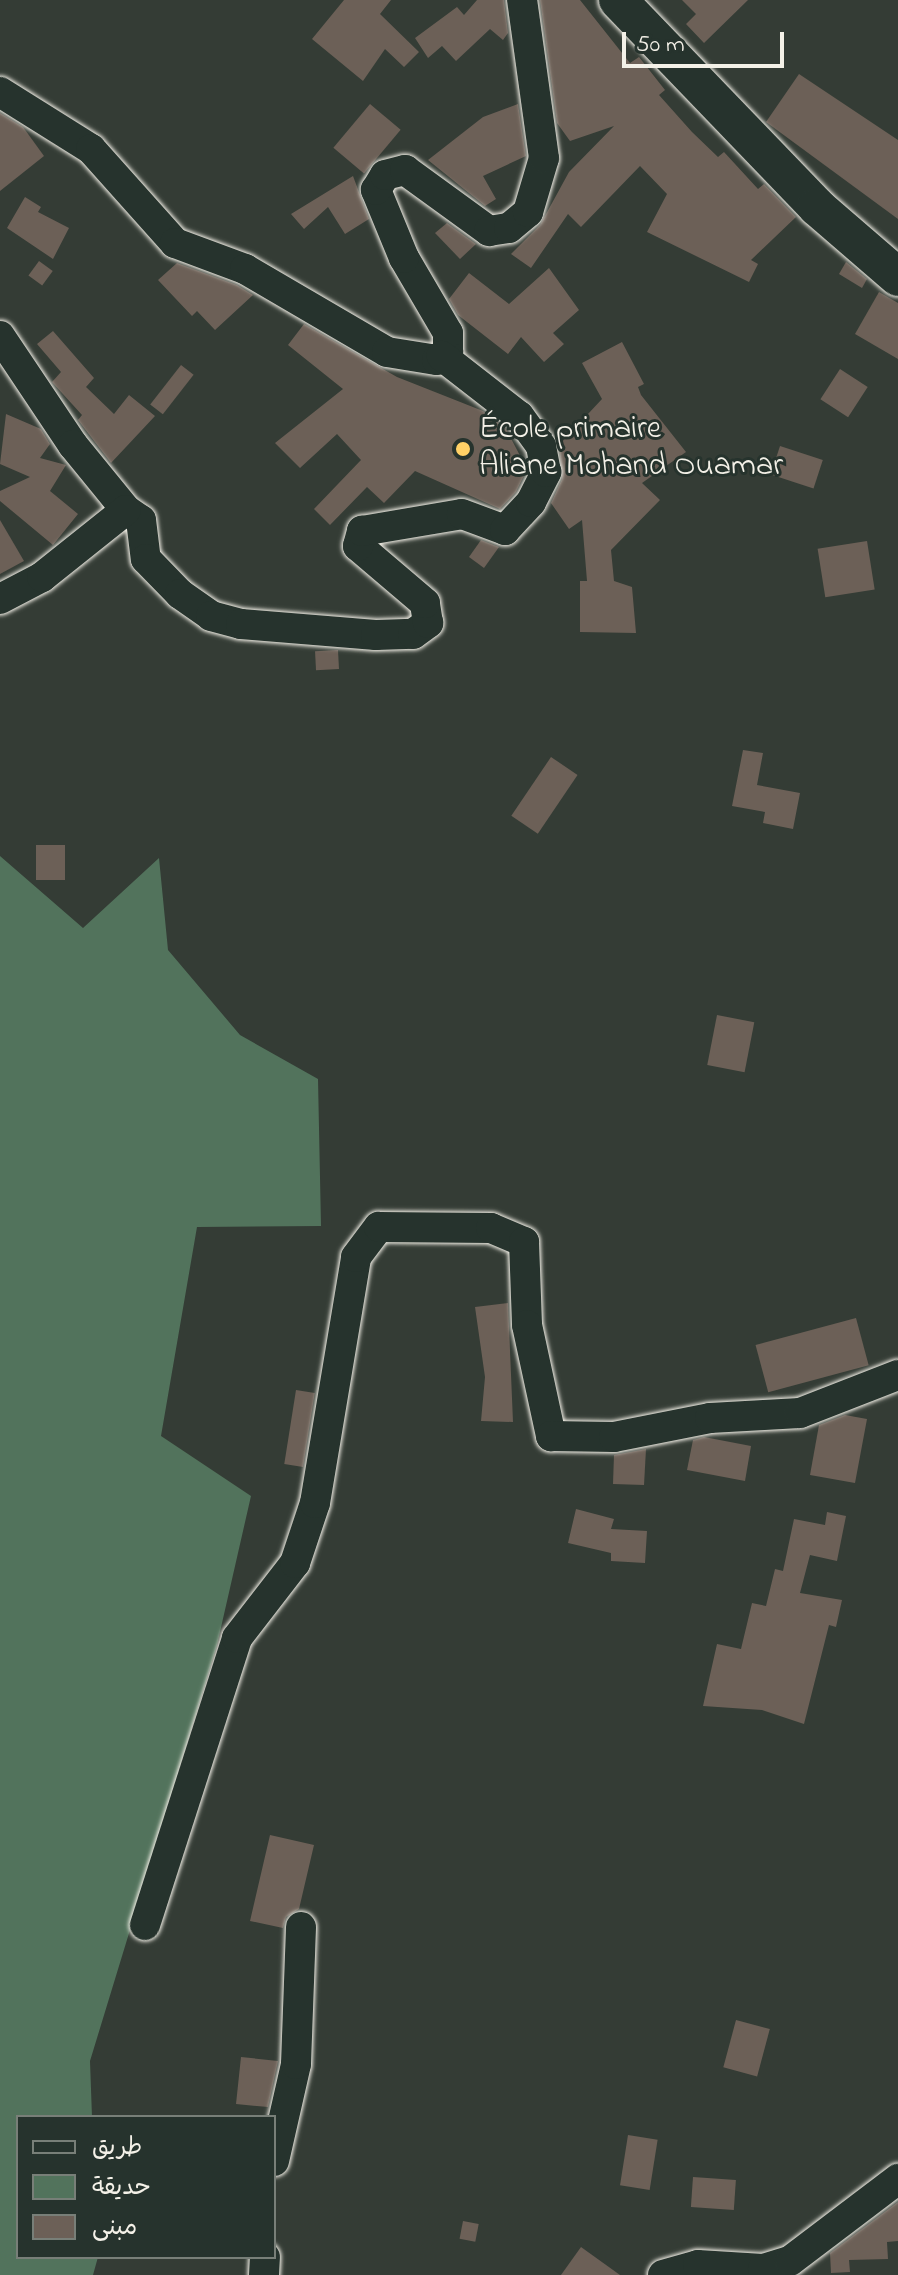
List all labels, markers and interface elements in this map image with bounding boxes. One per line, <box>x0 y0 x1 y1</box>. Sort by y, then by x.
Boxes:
scale bar <box>626 16 788 66</box>
text: 50 m <box>636 28 685 63</box>
place label: École primaire Aliane Mohand Ouamar <box>479 412 783 487</box>
marker: École primaire Aliane Mohand Ouamar <box>454 440 472 458</box>
legend <box>16 2115 276 2259</box>
text: طريق <box>92 2131 142 2166</box>
text: حديقة <box>92 2171 151 2206</box>
text: مبنى <box>92 2211 137 2246</box>

